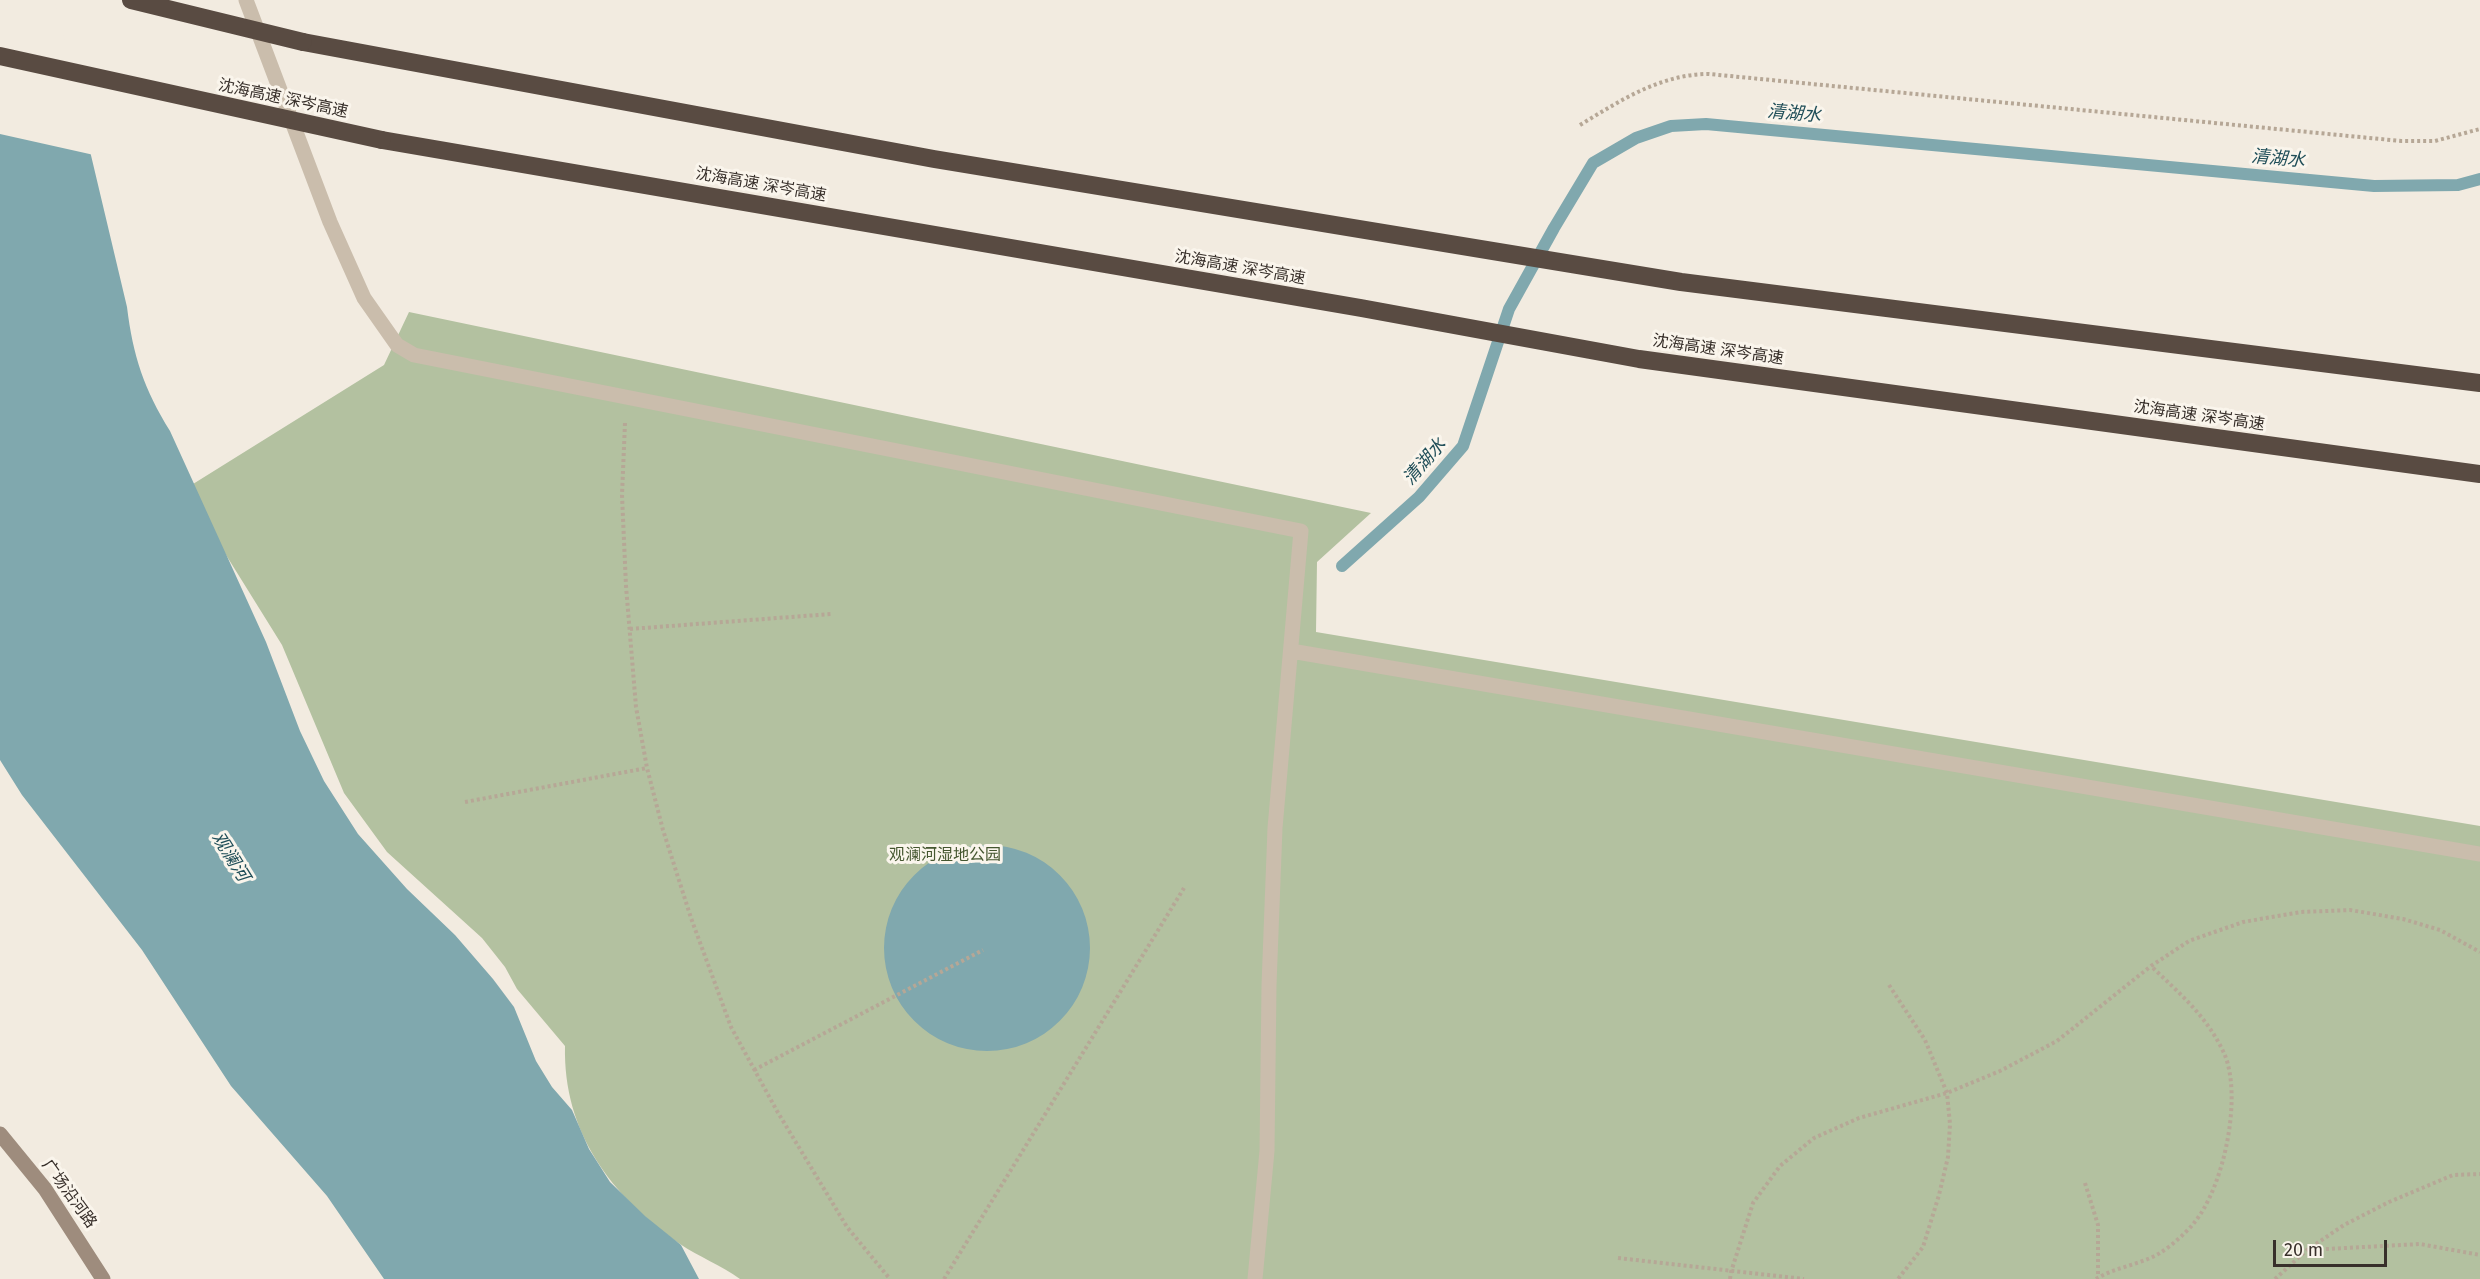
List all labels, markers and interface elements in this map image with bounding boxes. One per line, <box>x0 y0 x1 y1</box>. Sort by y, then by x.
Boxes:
street label: 沈海高速 深岑高速 <box>216 76 350 122</box>
water label: 清湖水 <box>1766 101 1822 127</box>
water label: 清湖水 <box>2250 146 2306 172</box>
street label: 沈海高速 深岑高速 <box>694 164 828 206</box>
street label: 沈海高速 深岑高速 <box>1173 247 1307 289</box>
street label: 沈海高速 深岑高速 <box>1651 331 1785 369</box>
street label: 沈海高速 深岑高速 <box>2132 397 2266 435</box>
water label: 清湖水 <box>1399 435 1451 489</box>
water label: 观澜河 <box>207 828 253 886</box>
park label: 观澜河湿地公园 <box>889 846 1001 866</box>
street label: 广场沿河路 <box>38 1156 100 1232</box>
scale bar <box>2276 1228 2390 1266</box>
text: 20 m <box>2284 1239 2323 1261</box>

